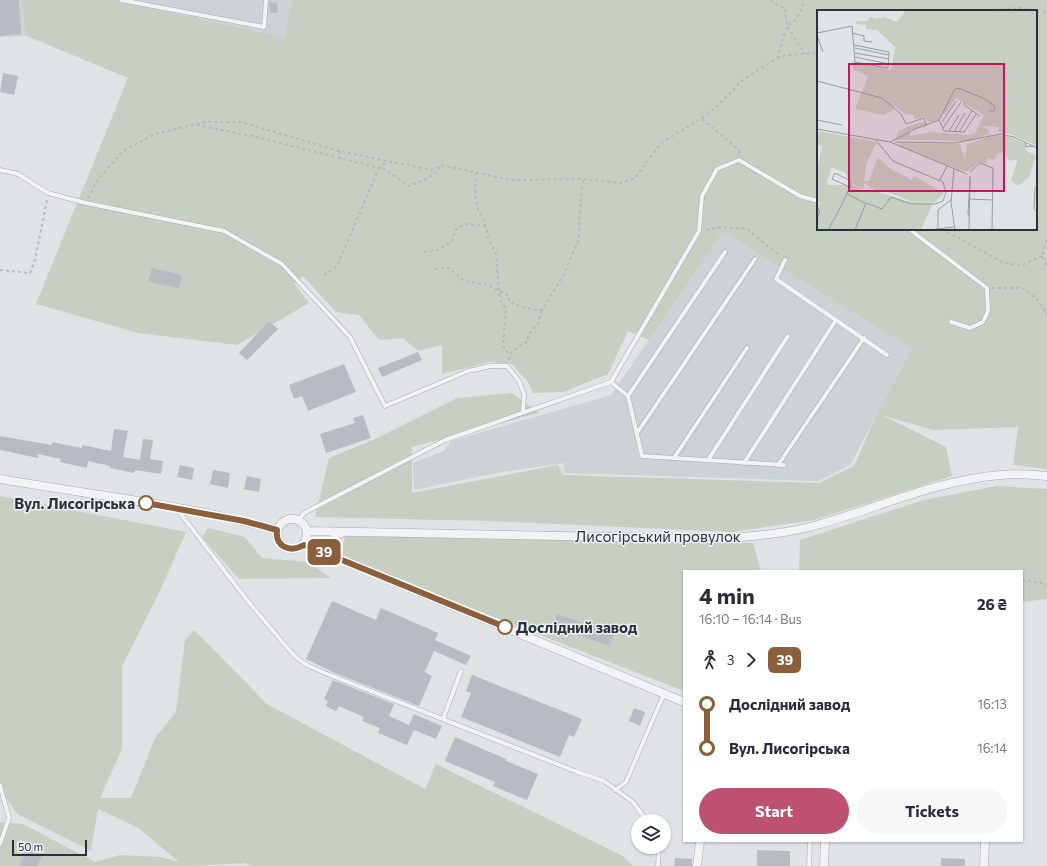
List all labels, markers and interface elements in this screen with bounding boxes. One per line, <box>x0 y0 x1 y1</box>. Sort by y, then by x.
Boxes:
inset map <box>817 10 1037 230</box>
place label: Вул. Лисогірська <box>14 494 135 512</box>
marker: Вул. Лисогірська <box>138 495 154 511</box>
street label: Лисогірський провулок <box>575 527 741 545</box>
line badge: 39 <box>306 539 342 565</box>
text: 39 <box>316 543 332 560</box>
text: 4 min <box>699 582 755 609</box>
text: 26 ₴ <box>977 595 1007 613</box>
text: 16:10 – 16:14 · Bus <box>699 611 802 627</box>
place label: Дослідний завод <box>516 618 638 636</box>
marker: Дослідний завод <box>497 619 513 635</box>
icon: walk <box>699 649 721 671</box>
icon: forward <box>740 649 762 671</box>
text: 39 <box>776 651 793 668</box>
text: 3 <box>727 652 734 668</box>
text: Дослідний завод <box>729 695 850 713</box>
text: 16:13 <box>978 696 1007 712</box>
text: Вул. Лисогірська <box>729 739 850 757</box>
text: 16:14 <box>977 740 1007 756</box>
button: Start <box>699 788 849 834</box>
button: Tickets <box>857 788 1007 834</box>
map controls <box>631 814 671 854</box>
button: layers <box>631 814 671 854</box>
scale bar <box>12 838 87 857</box>
text: 50 m <box>18 840 43 853</box>

